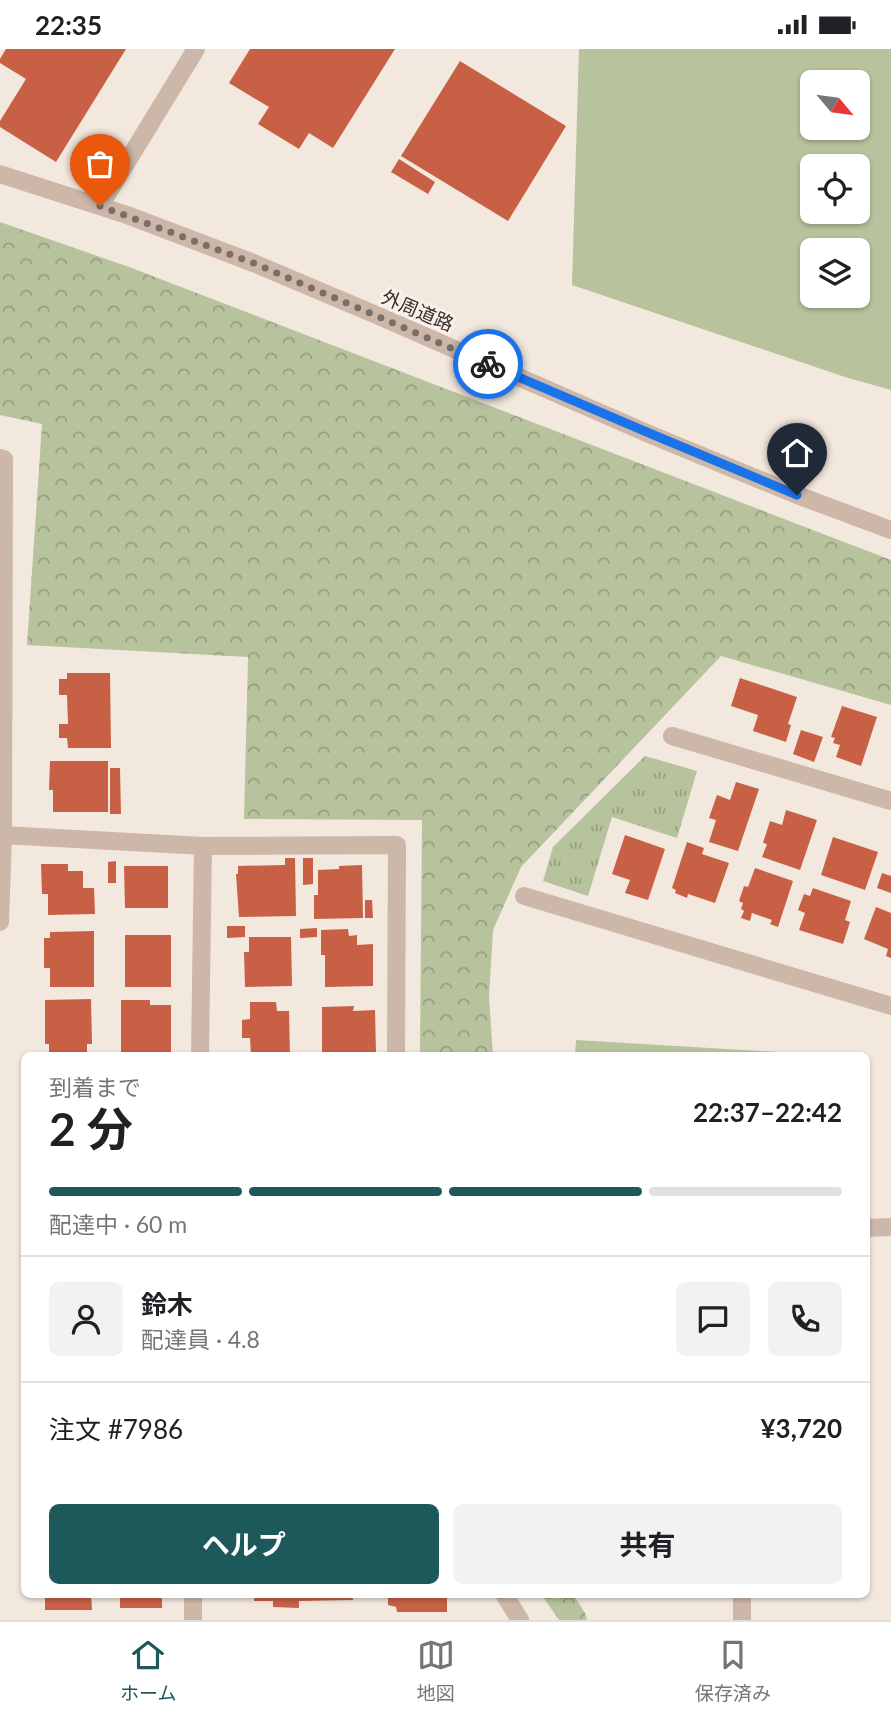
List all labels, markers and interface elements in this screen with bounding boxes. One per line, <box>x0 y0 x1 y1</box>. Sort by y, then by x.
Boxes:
text: 22:35 <box>35 9 102 41</box>
north arrow <box>800 70 870 140</box>
map controls <box>800 70 870 308</box>
pin <box>70 134 130 206</box>
icon: bag <box>81 145 119 183</box>
button: locate <box>800 154 870 224</box>
button: layers <box>800 238 870 308</box>
street label: 外周道路 <box>379 285 457 335</box>
courier <box>453 329 523 399</box>
icon: bike <box>469 345 507 383</box>
pin <box>767 423 827 495</box>
icon: home <box>778 434 816 472</box>
text: 到着まで <box>49 1073 141 1101</box>
text: 22:37–22:42 <box>693 1096 842 1128</box>
text: 2 分 <box>49 1101 133 1156</box>
text: 配達中 · 60 m <box>49 1210 187 1238</box>
button: person <box>49 1282 123 1356</box>
button: chat <box>676 1282 750 1356</box>
button: phone <box>768 1282 842 1356</box>
text: 鈴木 <box>141 1288 193 1320</box>
text: 配達員 · 4.8 <box>141 1325 260 1353</box>
text: ¥3,720 <box>761 1412 842 1444</box>
text: 注文 #7986 <box>49 1413 183 1445</box>
button: ヘルプ <box>49 1504 439 1584</box>
button: 共有 <box>453 1504 842 1584</box>
tab: ホーム <box>120 1636 177 1705</box>
tab: 地図 <box>417 1636 455 1705</box>
tab: 保存済み <box>695 1636 771 1705</box>

